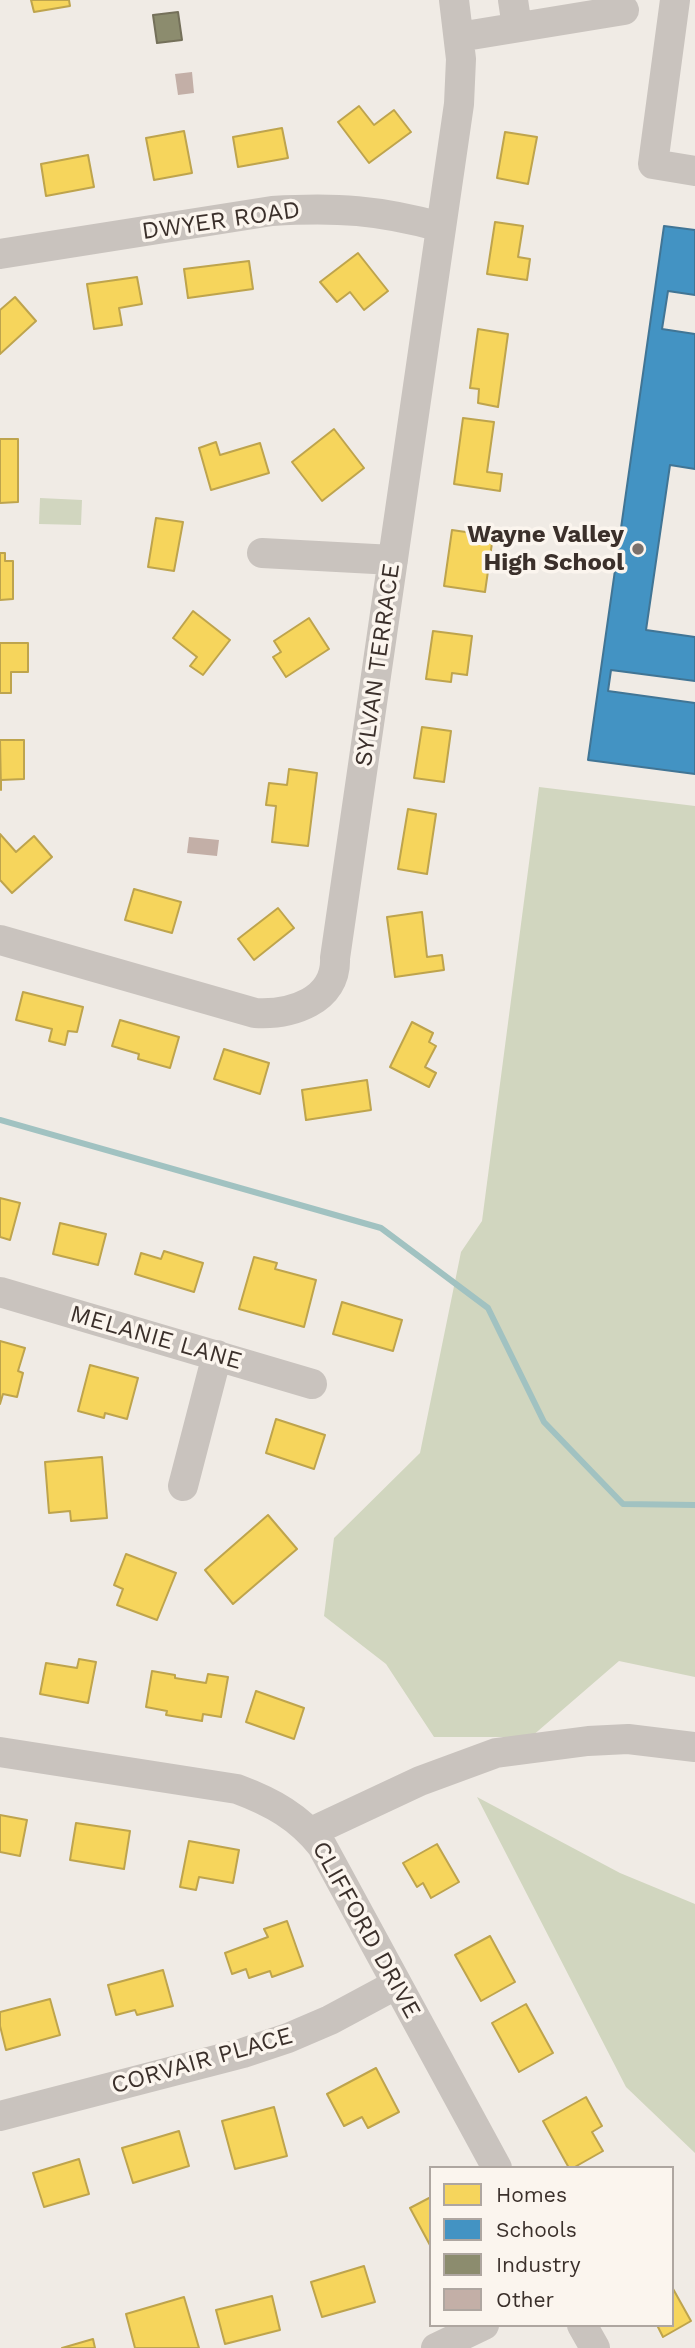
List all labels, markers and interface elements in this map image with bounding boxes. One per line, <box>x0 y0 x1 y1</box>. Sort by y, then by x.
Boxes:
street label: DWYER ROAD <box>140 196 302 246</box>
place label: Wayne Valley High School <box>467 521 624 577</box>
marker: Wayne Valley High School <box>630 541 646 557</box>
street label: SYLVAN TERRACE <box>349 562 407 768</box>
street label: MELANIE LANE <box>67 1300 245 1376</box>
street label: CLIFFORD DRIVE <box>306 1837 426 2023</box>
street label: CORVAIR PLACE <box>108 2021 296 2101</box>
legend <box>429 2166 674 2327</box>
text: Homes <box>496 2182 567 2207</box>
text: Schools <box>496 2217 577 2242</box>
text: Industry <box>496 2252 581 2277</box>
text: Other <box>496 2287 554 2312</box>

